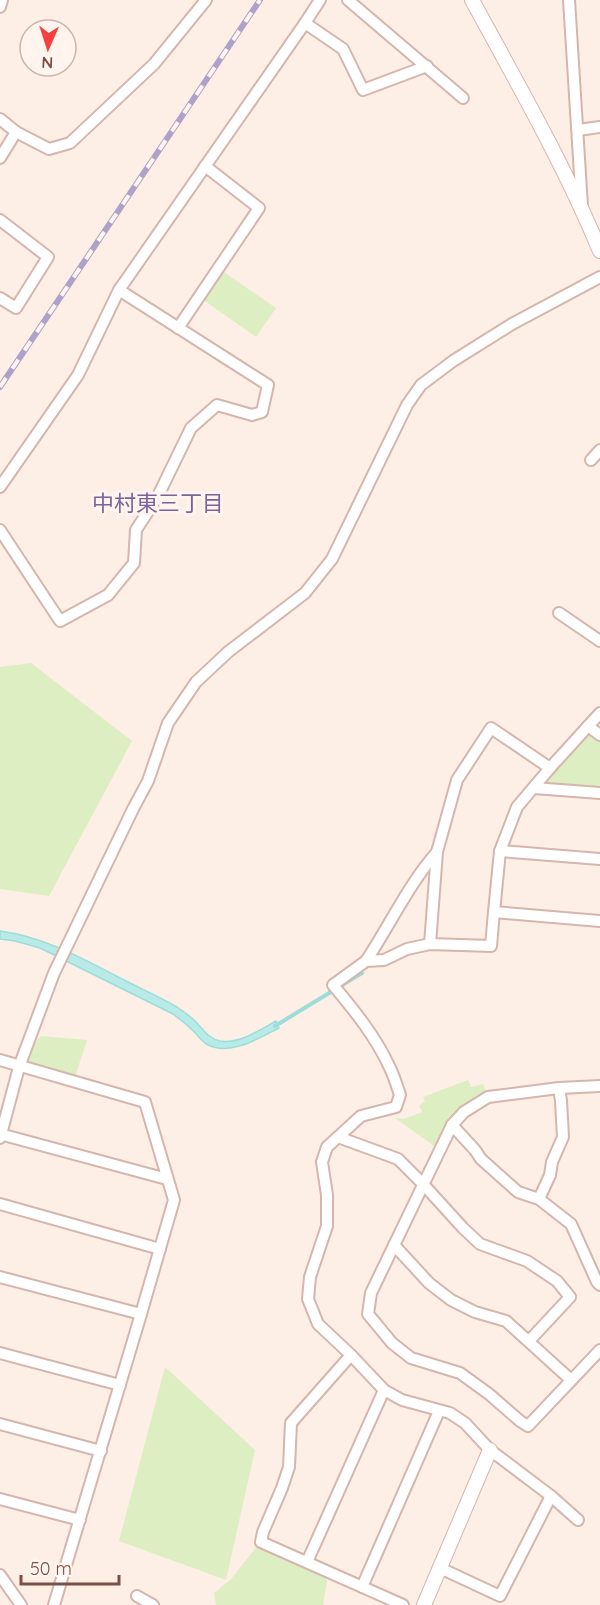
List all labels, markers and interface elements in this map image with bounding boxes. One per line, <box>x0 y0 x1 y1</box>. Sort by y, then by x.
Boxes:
north arrow <box>18 18 78 78</box>
text: N <box>41 53 54 73</box>
district label: 中村東三丁目 <box>92 489 224 517</box>
scale bar <box>21 1548 118 1586</box>
text: 50 m <box>30 1557 72 1580</box>

